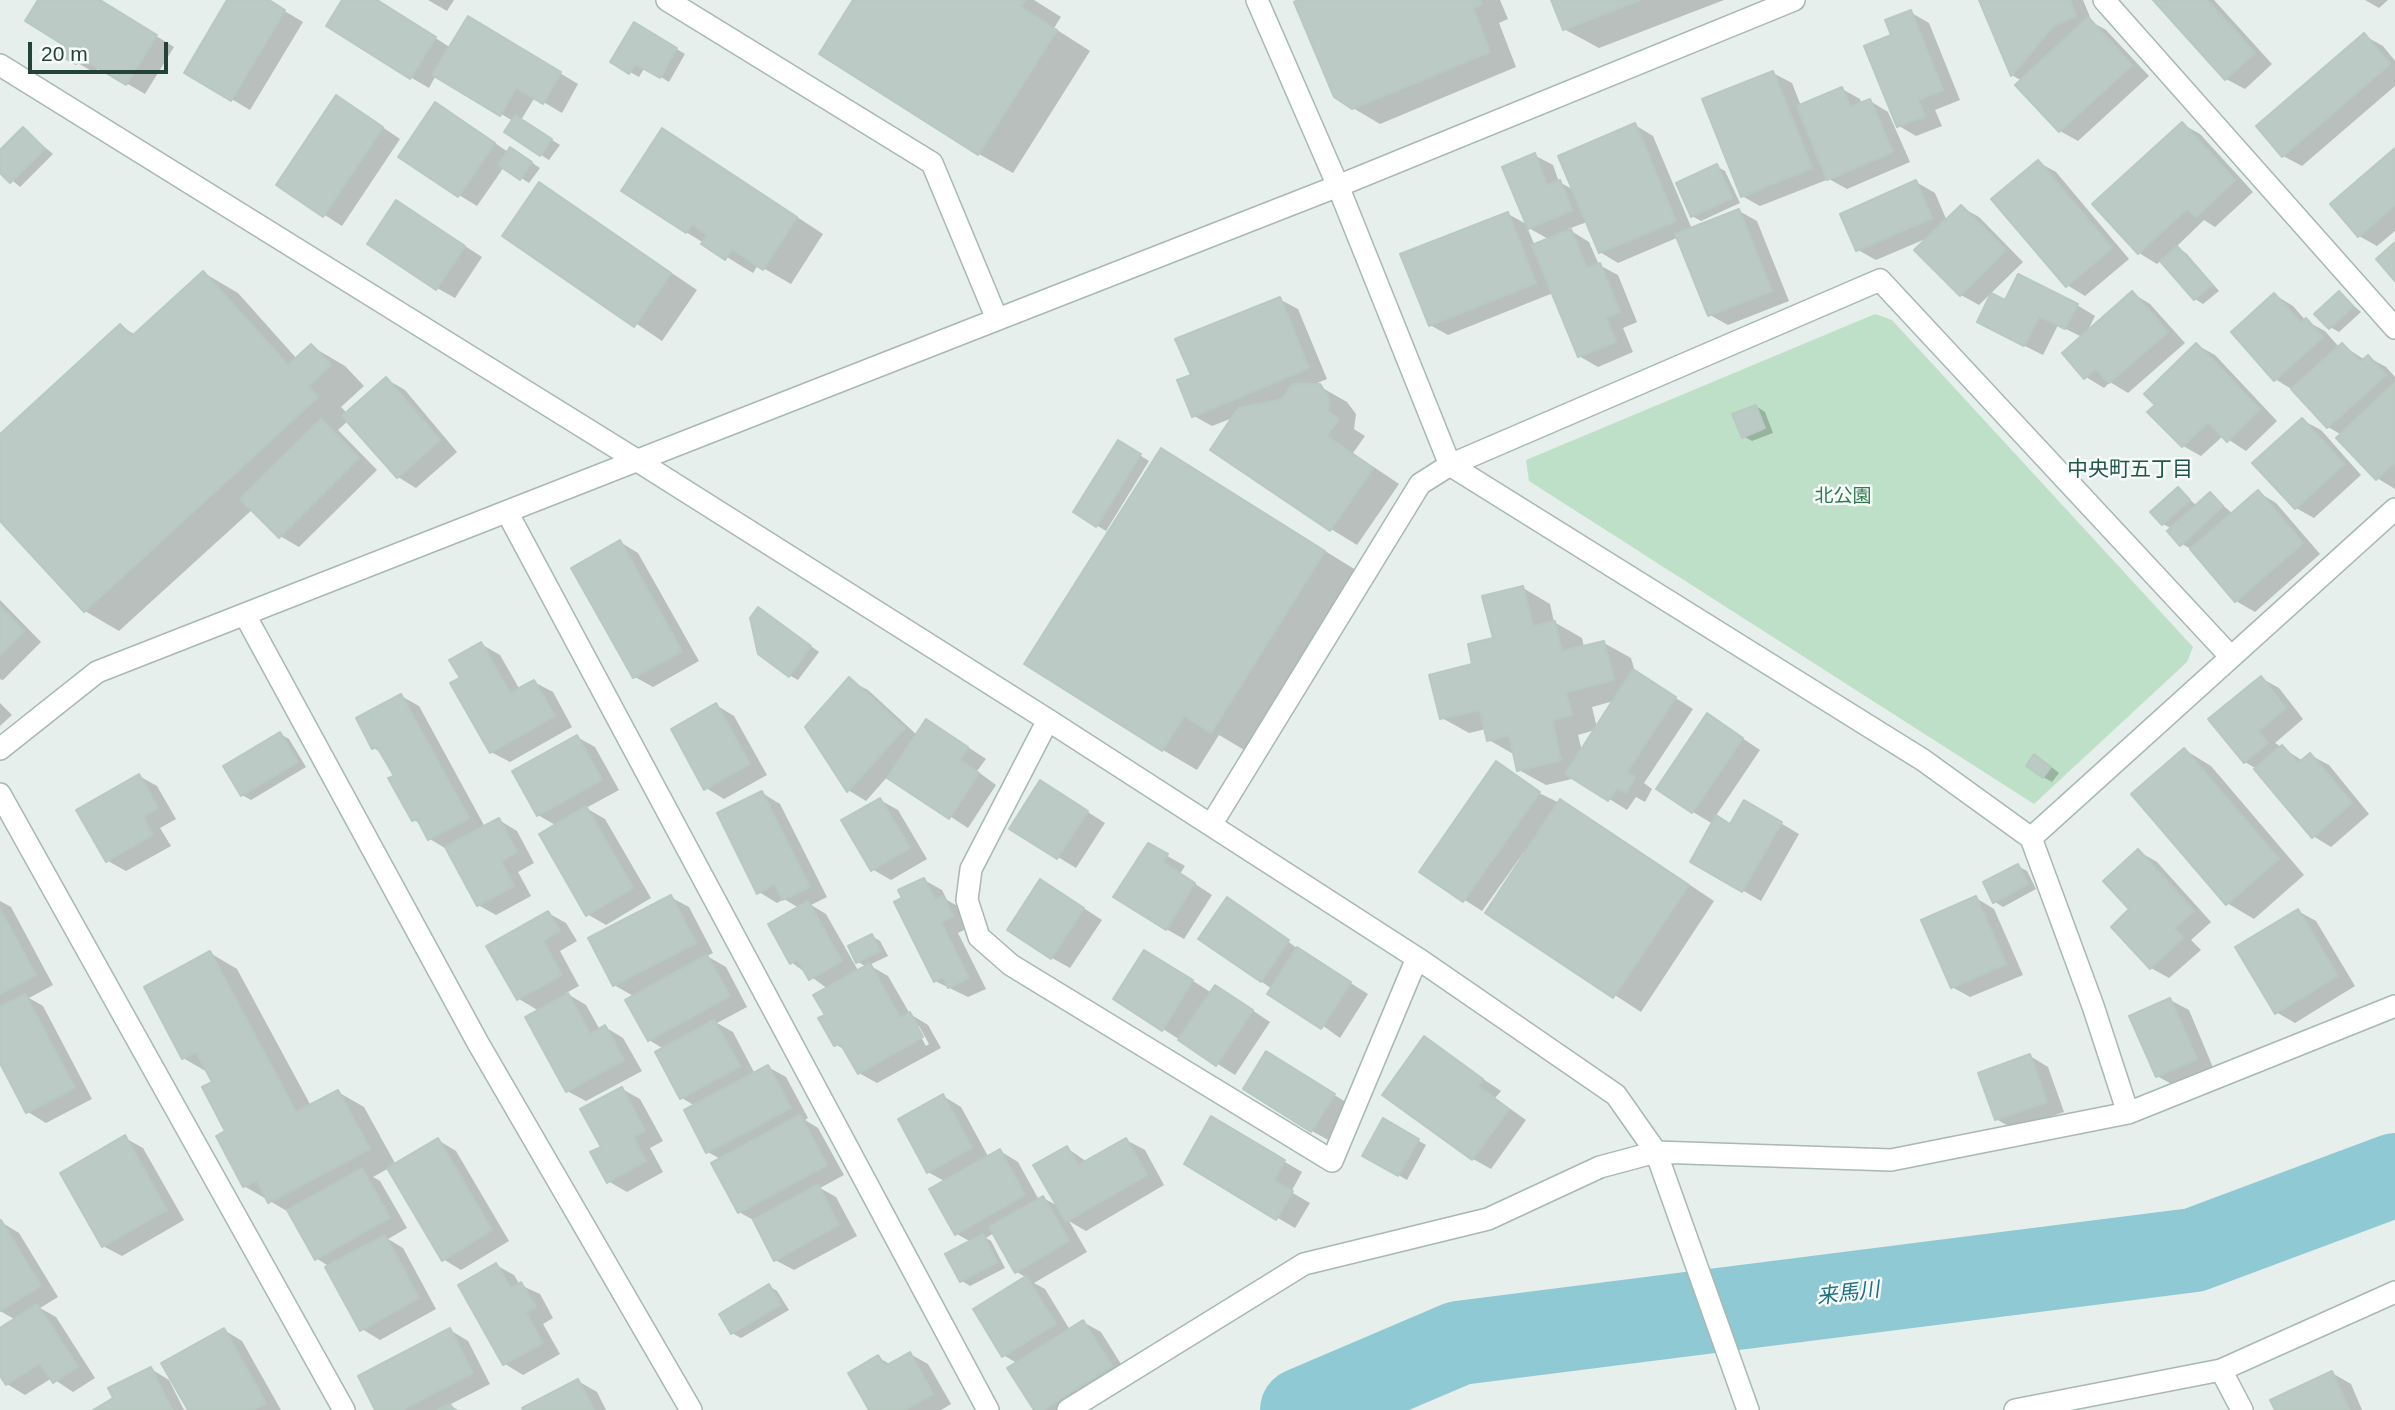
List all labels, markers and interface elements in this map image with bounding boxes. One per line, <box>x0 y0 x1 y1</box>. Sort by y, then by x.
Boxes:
scale bar <box>32 28 172 72</box>
text: 20 m <box>41 42 88 65</box>
district label: 中央町五丁目 <box>2067 457 2193 483</box>
park label: 北公園 <box>1815 486 1871 508</box>
water label: 来馬川 <box>1815 1278 1881 1310</box>

